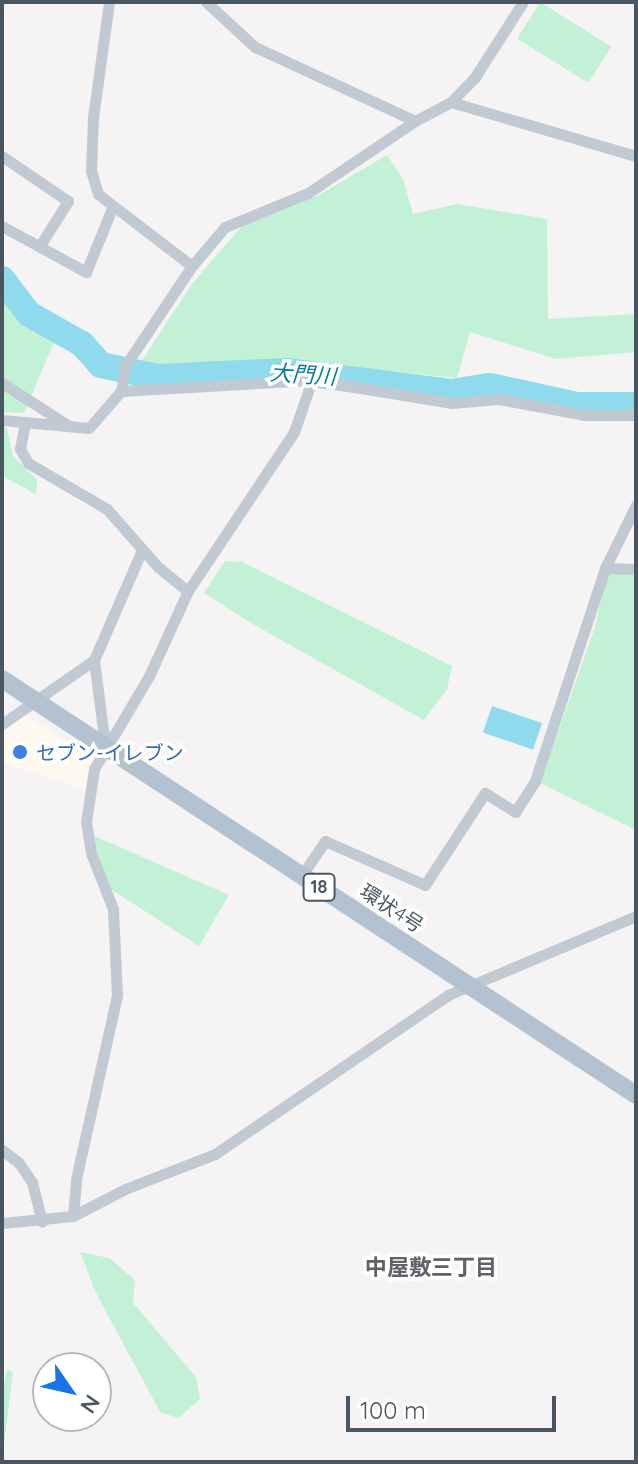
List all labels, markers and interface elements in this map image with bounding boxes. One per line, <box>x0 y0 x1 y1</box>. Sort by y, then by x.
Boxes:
water label: 大門川 <box>269 360 337 390</box>
place label: セブン-イレブン <box>36 740 184 764</box>
marker: セブン-イレブン <box>11 743 29 761</box>
road number: 18 <box>301 873 337 901</box>
street label: 環状4号 <box>356 879 428 937</box>
district label: 中屋敷三丁目 <box>365 1255 497 1281</box>
north arrow <box>32 1352 112 1432</box>
scale bar <box>350 1380 560 1430</box>
text: N <box>74 1390 106 1419</box>
text: 100 m <box>360 1395 426 1425</box>

